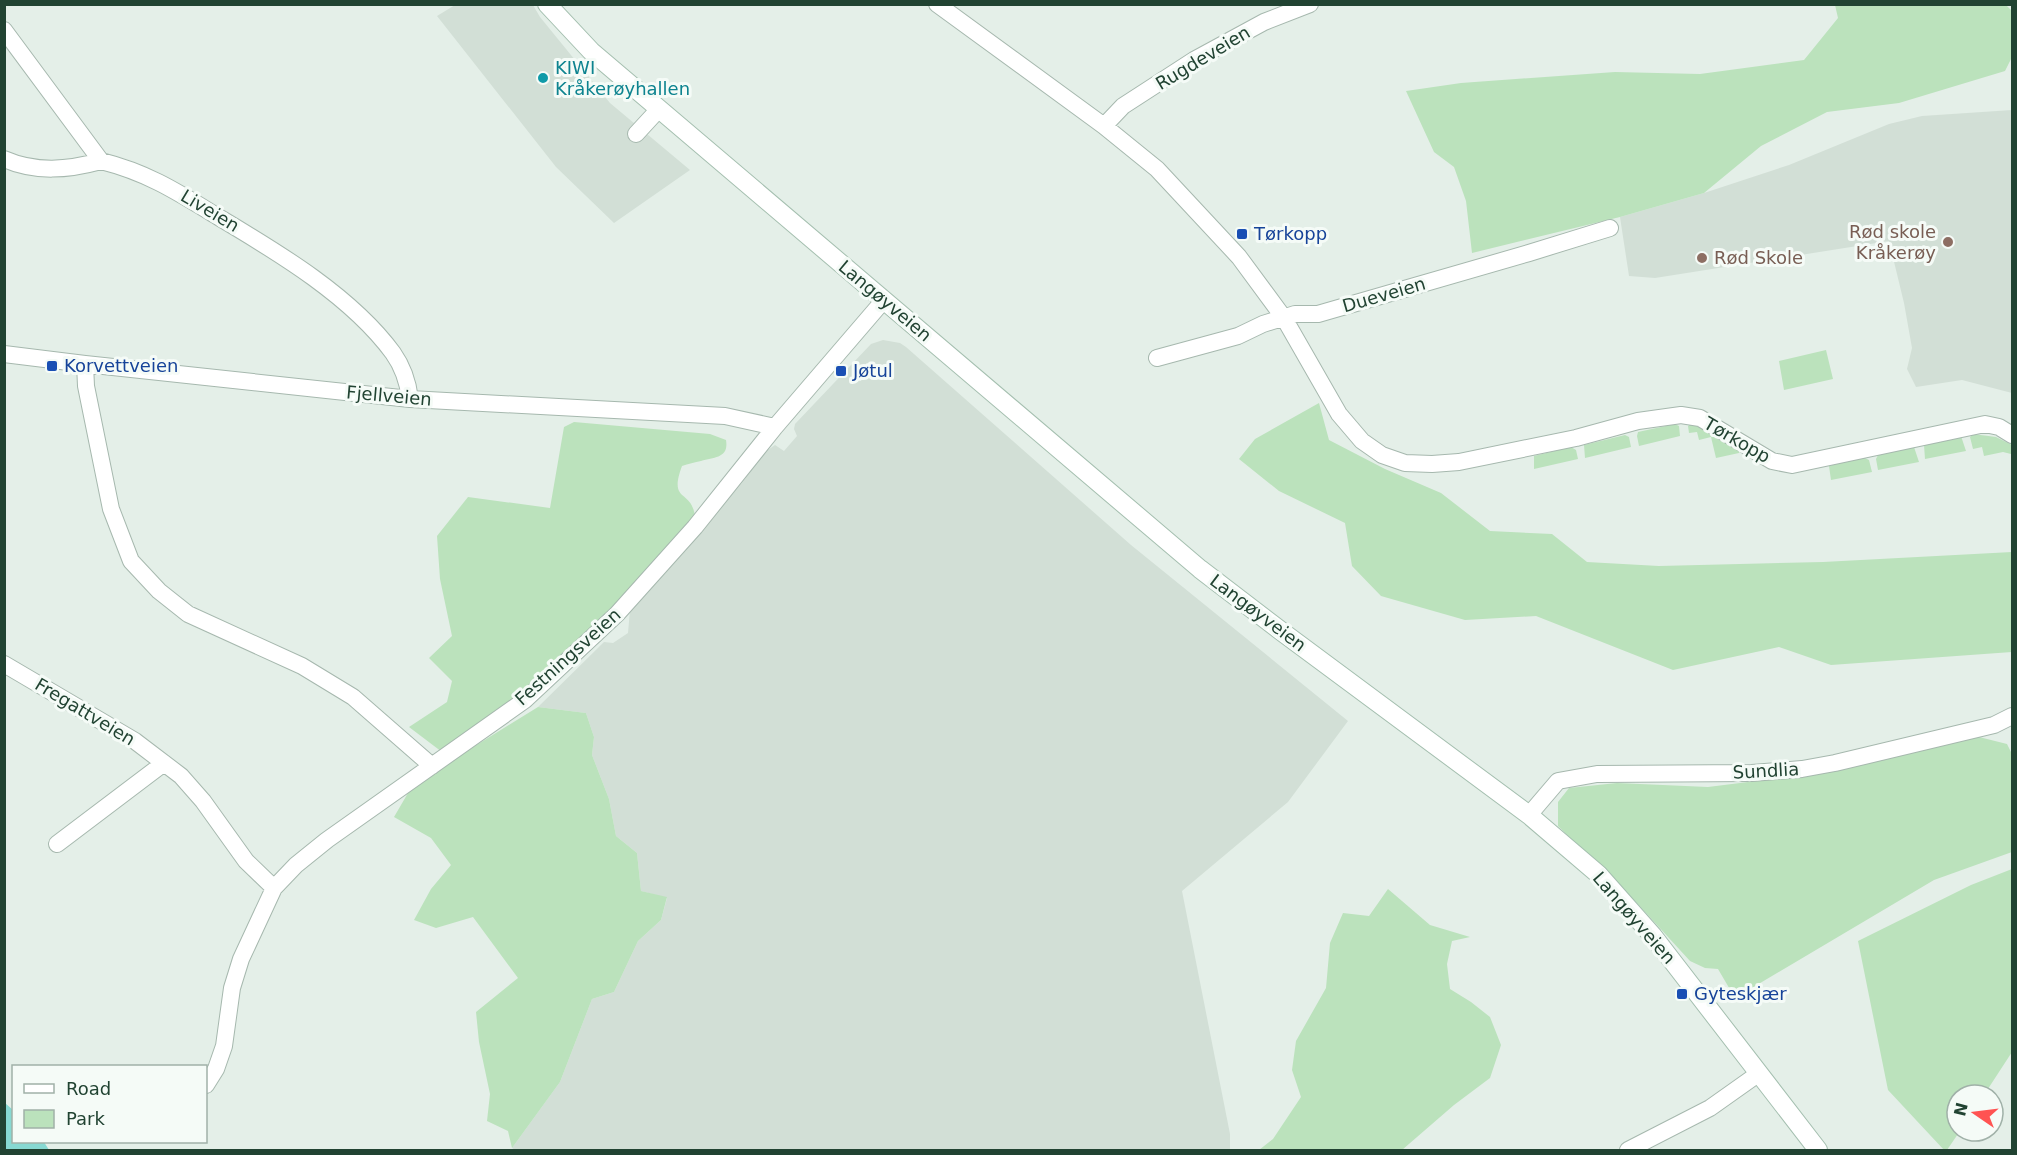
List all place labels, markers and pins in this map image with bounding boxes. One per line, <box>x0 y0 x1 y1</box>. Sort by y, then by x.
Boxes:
place label: KIWI Kråkerøyhallen <box>555 57 690 99</box>
marker: KIWI Kråkerøyhallen <box>536 71 550 85</box>
place label: Rød skole Kråkerøy <box>1849 221 1936 263</box>
place label: Tørkopp <box>1253 223 1327 244</box>
marker: Tørkopp <box>1235 227 1249 241</box>
marker: Rød skole Kråkerøy <box>1941 235 1955 249</box>
place label: Rød Skole <box>1714 247 1803 268</box>
marker: Rød Skole <box>1695 251 1709 265</box>
place label: Korvettveien <box>64 355 178 376</box>
marker: Korvettveien <box>45 359 59 373</box>
place label: Jøtul <box>852 360 893 381</box>
marker: Jøtul <box>834 364 848 378</box>
place label: Gyteskjær <box>1694 983 1787 1004</box>
marker: Gyteskjær <box>1675 987 1689 1001</box>

